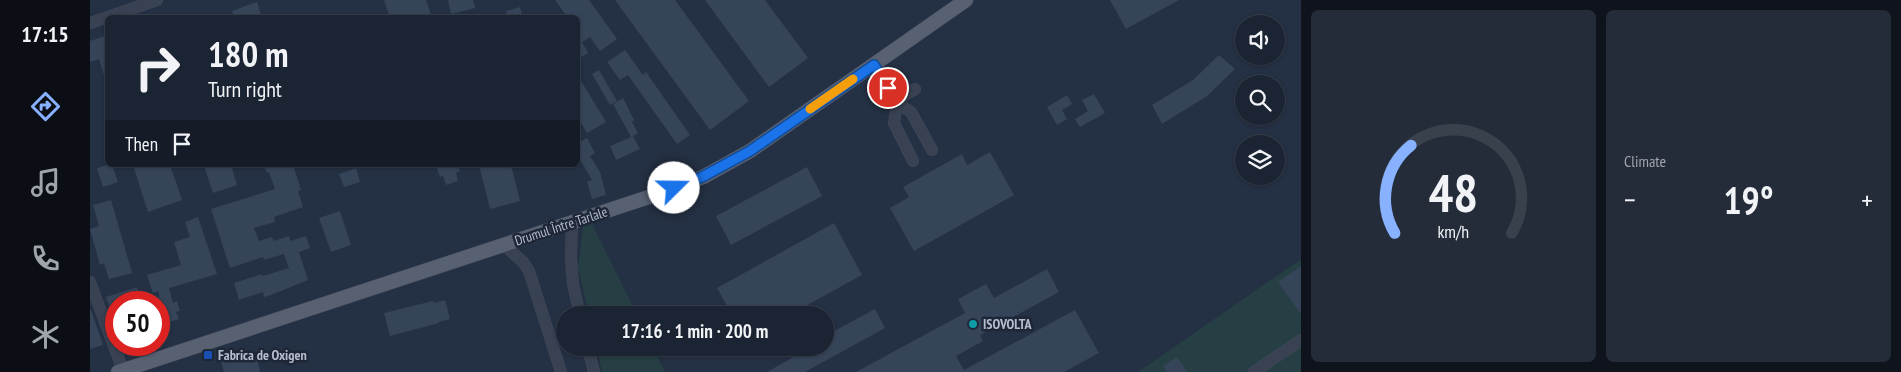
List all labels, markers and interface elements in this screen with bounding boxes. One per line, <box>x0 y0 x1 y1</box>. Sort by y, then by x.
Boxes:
map controls <box>1235 15 1285 185</box>
button: sound <box>1235 15 1285 65</box>
text: 17:15 <box>21 20 69 48</box>
text: 180 m <box>208 31 289 77</box>
icon: right <box>125 35 190 100</box>
pin <box>867 67 909 109</box>
icon: arrive <box>874 74 902 102</box>
text: Turn right <box>208 75 282 103</box>
button: search <box>1235 75 1285 125</box>
icon: directions <box>28 89 63 124</box>
icon: arrive <box>168 130 196 158</box>
text: Then <box>125 132 158 156</box>
button: layers <box>1235 135 1285 185</box>
text: Climate <box>1624 151 1666 171</box>
text: 48 <box>1429 159 1478 226</box>
position arrow <box>647 161 699 213</box>
icon: music <box>28 165 63 200</box>
text: 19° <box>1723 175 1774 224</box>
text: − <box>1624 181 1636 218</box>
text: + <box>1861 181 1873 218</box>
street label: Drumul Între Tarlale <box>512 202 610 249</box>
text: km/h <box>1438 220 1469 243</box>
icon: phone <box>28 241 63 276</box>
speed limit sign: 50 <box>105 291 170 356</box>
place label: ISOVOLTA <box>983 315 1032 333</box>
icon: climate <box>28 317 63 352</box>
marker: ISOVOLTA <box>967 318 979 330</box>
text: 17:16 · 1 min · 200 m <box>622 319 768 343</box>
place label: Fabrica de Oxigen <box>218 346 307 364</box>
marker: Fabrica de Oxigen <box>202 349 214 361</box>

